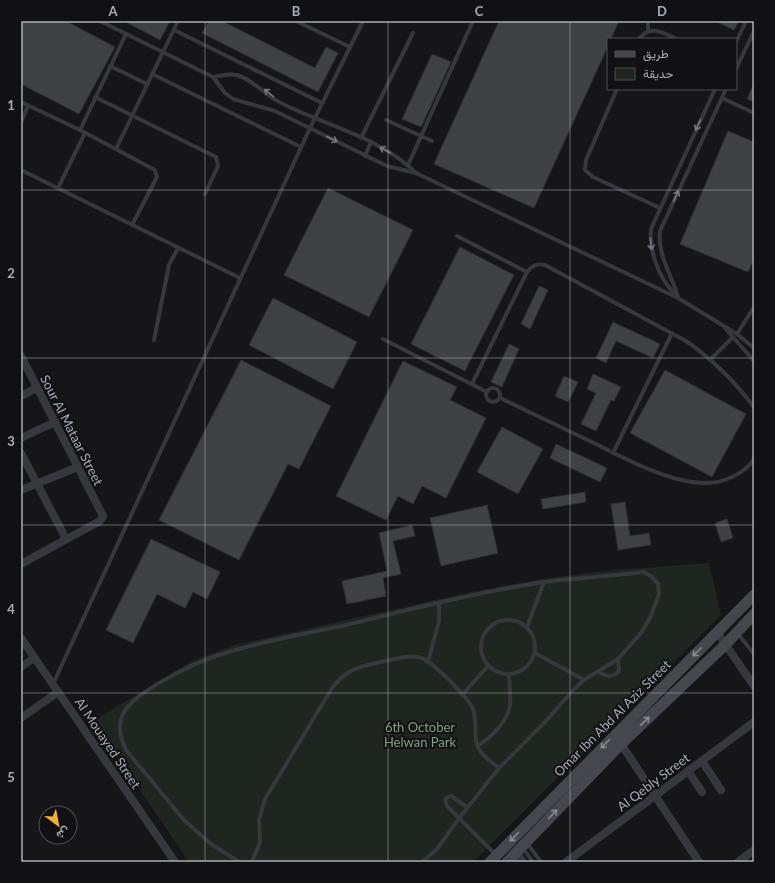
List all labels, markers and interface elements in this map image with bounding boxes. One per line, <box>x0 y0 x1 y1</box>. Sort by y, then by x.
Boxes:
text: A <box>107 3 118 19</box>
text: B <box>292 3 301 19</box>
text: C <box>475 3 484 19</box>
text: D <box>657 3 667 19</box>
legend <box>607 38 737 90</box>
text: طريق <box>643 46 669 62</box>
text: حديقة <box>643 66 673 81</box>
one-way arrow <box>263 89 274 98</box>
text: 1 <box>7 97 15 113</box>
one-way arrow <box>694 118 702 130</box>
one-way arrow <box>325 136 337 143</box>
one-way arrow <box>379 145 391 153</box>
one-way arrow <box>673 190 680 202</box>
one-way arrow <box>647 237 655 250</box>
text: 2 <box>7 265 15 281</box>
street label: Sour Al Mataar Street <box>37 372 107 488</box>
text: 3 <box>7 433 15 449</box>
text: 4 <box>7 601 15 617</box>
one-way arrow <box>692 647 702 657</box>
street label: Omar Ibn Abd Al Aziz Street <box>550 656 674 780</box>
street label: Al Mouayed Street <box>72 695 145 792</box>
one-way arrow <box>640 716 650 726</box>
park label: 6th October Helwan Park <box>384 719 457 750</box>
one-way arrow <box>600 739 610 749</box>
street label: Al Qebly Street <box>614 749 693 814</box>
text: 5 <box>7 769 15 785</box>
north arrow <box>38 805 78 845</box>
one-way arrow <box>548 809 558 819</box>
text: ش <box>54 824 73 843</box>
one-way arrow <box>510 832 519 842</box>

